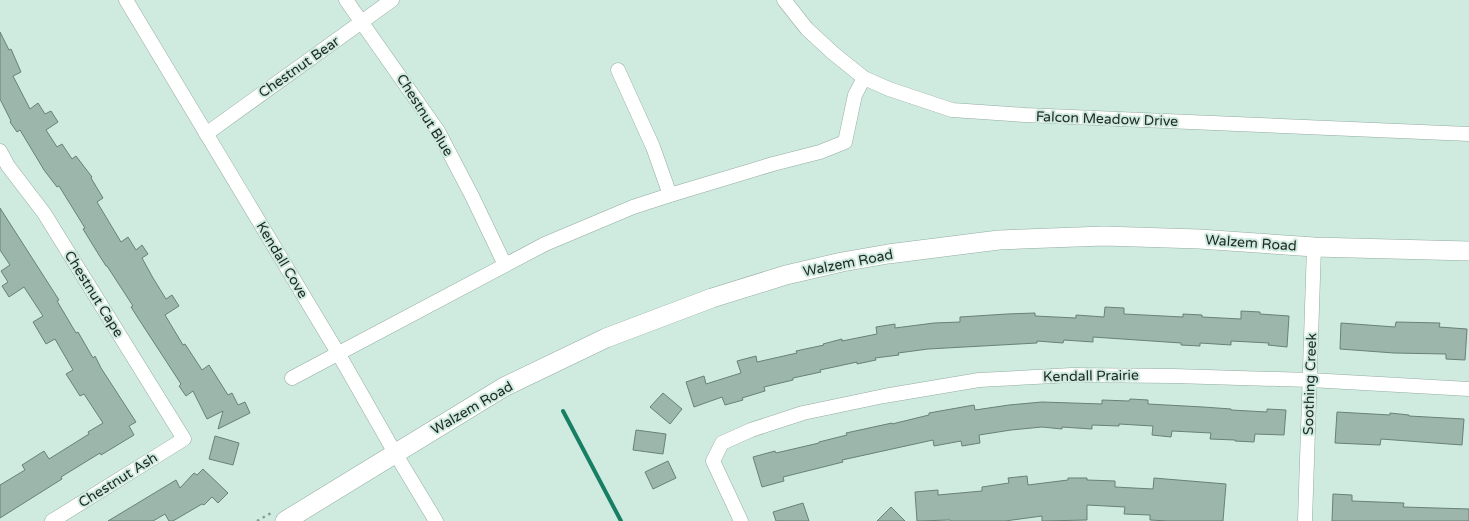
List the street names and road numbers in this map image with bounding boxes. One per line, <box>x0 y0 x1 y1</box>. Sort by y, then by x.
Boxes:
street label: Chestnut Bear <box>255 32 343 101</box>
street label: Chestnut Blue <box>393 71 457 159</box>
street label: Falcon Meadow Drive <box>1036 108 1179 130</box>
street label: Kendall Cove <box>252 219 312 301</box>
street label: Walzem Road <box>1205 231 1297 255</box>
street label: Walzem Road <box>801 246 895 280</box>
street label: Chestnut Cape <box>61 248 127 340</box>
street label: Soothing Creek <box>1300 332 1320 435</box>
street label: Kendall Prairie <box>1043 367 1139 385</box>
street label: Walzem Road <box>428 378 516 438</box>
street label: Chestnut Ash <box>75 449 161 511</box>

